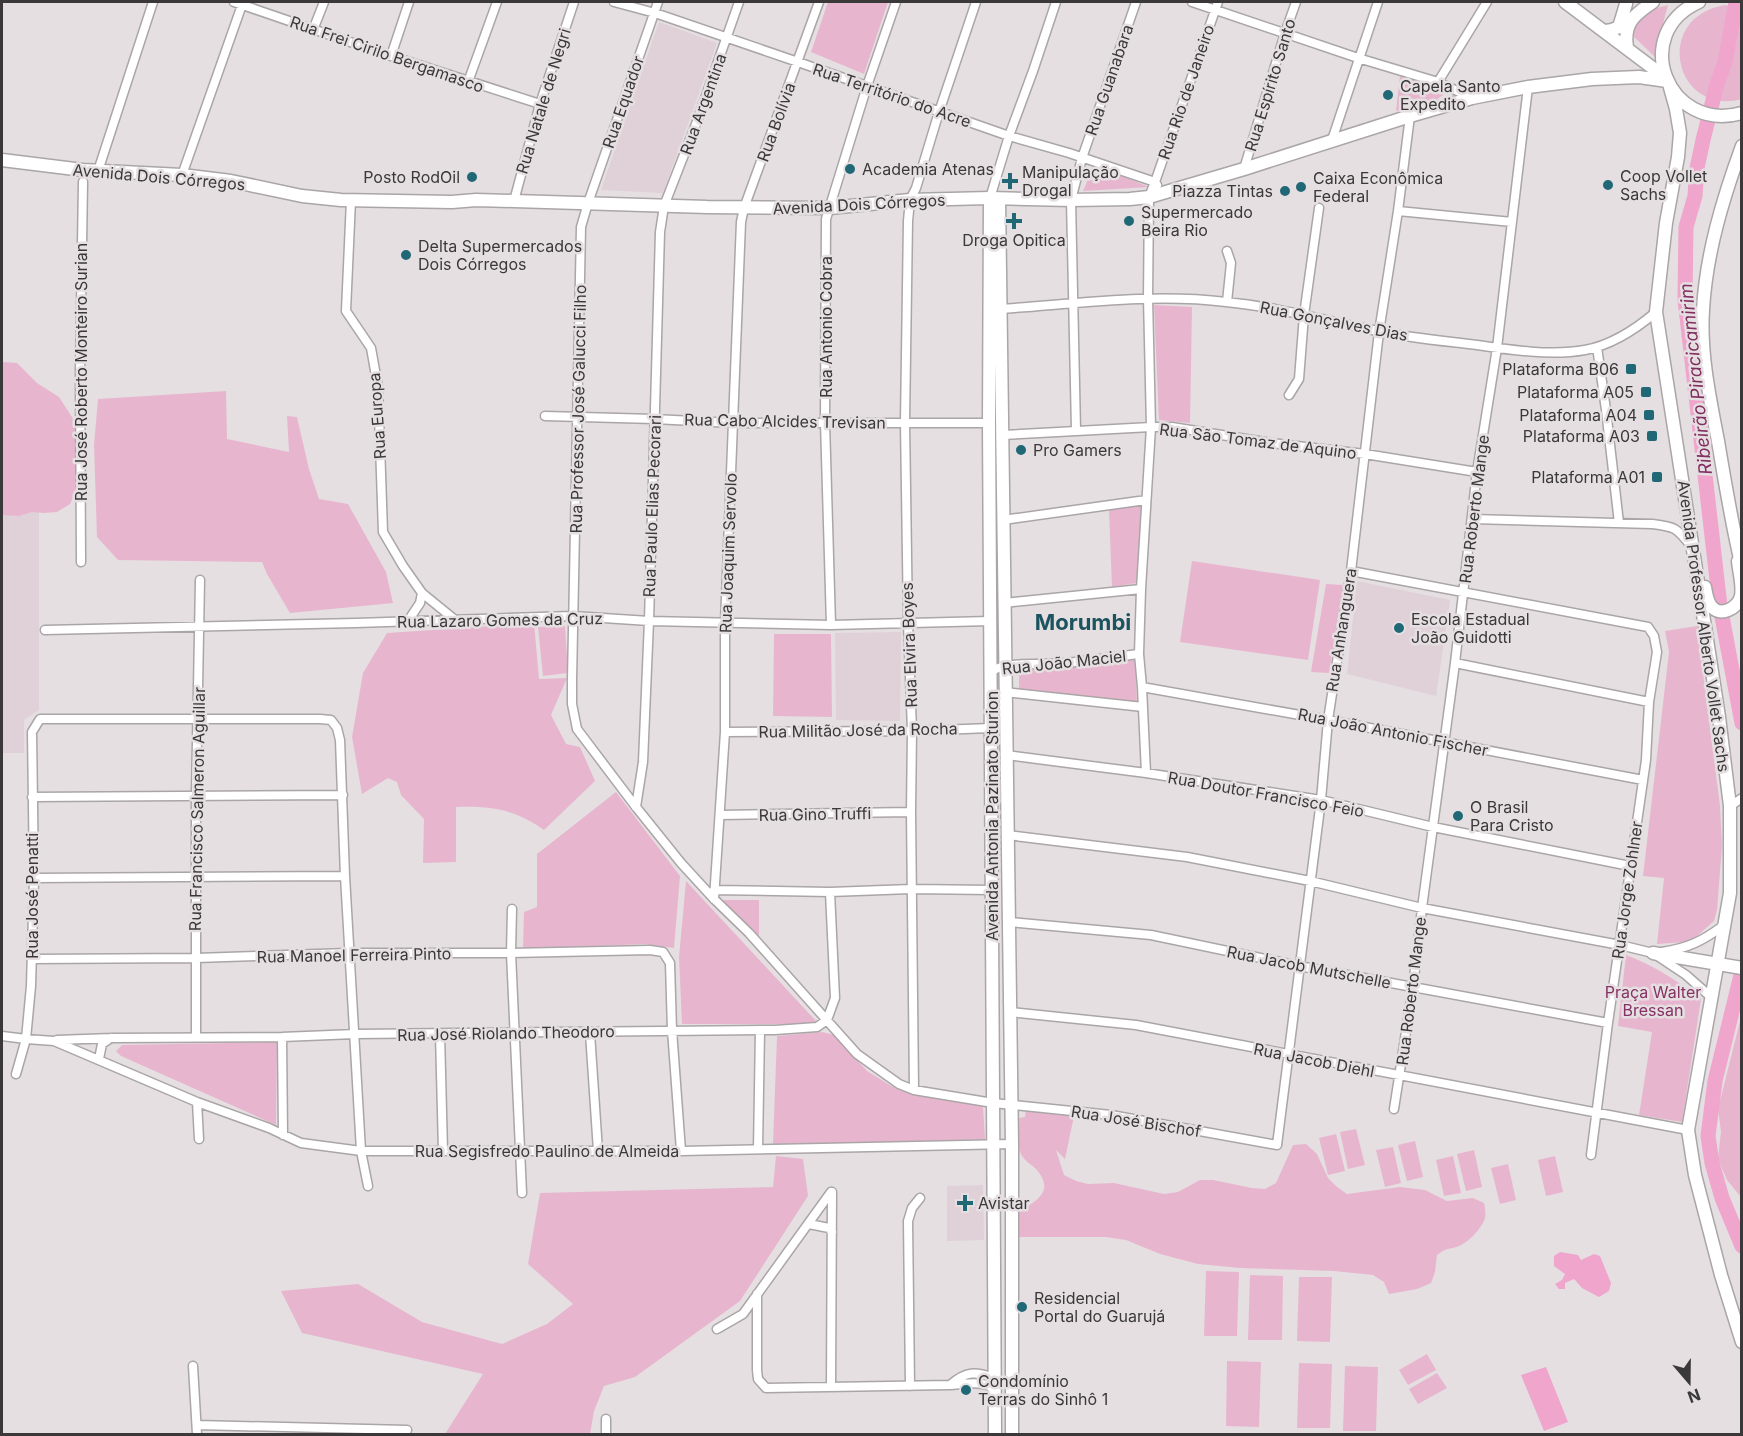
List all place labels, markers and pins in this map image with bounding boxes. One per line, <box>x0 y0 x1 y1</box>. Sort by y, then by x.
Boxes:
place label: Capela Santo Expedito <box>1400 76 1501 114</box>
marker: Capela Santo Expedito <box>1381 88 1395 102</box>
place label: Academia Atenas <box>862 159 994 179</box>
marker: Academia Atenas <box>843 162 857 176</box>
place label: Manipulação Drogal <box>1022 162 1119 200</box>
place label: Coop Vollet Sachs <box>1620 166 1707 204</box>
place label: Posto RodOil <box>363 167 460 187</box>
place label: Caixa Econômica Federal <box>1313 168 1443 206</box>
marker: Posto RodOil <box>465 170 479 184</box>
marker: Manipulação Drogal <box>1003 174 1017 188</box>
marker: Coop Vollet Sachs <box>1601 178 1615 192</box>
marker: Caixa Econômica Federal <box>1294 180 1308 194</box>
place label: Piazza Tintas <box>1172 181 1273 201</box>
marker: Piazza Tintas <box>1278 184 1292 198</box>
place label: Supermercado Beira Rio <box>1141 202 1253 240</box>
marker: Droga Opitica <box>1007 214 1021 228</box>
marker: Supermercado Beira Rio <box>1122 214 1136 228</box>
place label: Droga Opitica <box>962 230 1066 250</box>
place label: Delta Supermercados Dois Córregos <box>418 236 582 274</box>
marker: Delta Supermercados Dois Córregos <box>399 248 413 262</box>
place label: Plataforma B06 <box>1502 359 1619 379</box>
marker: Plataforma B06 <box>1624 362 1638 376</box>
place label: Plataforma A05 <box>1517 382 1634 402</box>
marker: Plataforma A05 <box>1639 385 1653 399</box>
place label: Plataforma A04 <box>1519 405 1637 425</box>
marker: Plataforma A04 <box>1642 408 1656 422</box>
place label: Plataforma A03 <box>1523 426 1640 446</box>
marker: Plataforma A03 <box>1645 429 1659 443</box>
place label: Pro Gamers <box>1033 440 1122 460</box>
marker: Pro Gamers <box>1014 443 1028 457</box>
place label: Plataforma A01 <box>1531 467 1645 487</box>
marker: Plataforma A01 <box>1650 470 1664 484</box>
place label: Escola Estadual João Guidotti <box>1411 609 1530 647</box>
marker: Escola Estadual João Guidotti <box>1392 621 1406 635</box>
place label: O Brasil Para Cristo <box>1470 797 1554 835</box>
marker: O Brasil Para Cristo <box>1451 809 1465 823</box>
place label: Avistar <box>978 1193 1030 1213</box>
marker: Avistar <box>956 1194 974 1212</box>
place label: Residencial Portal do Guarujá <box>1034 1288 1165 1326</box>
marker: Residencial Portal do Guarujá <box>1015 1300 1029 1314</box>
place label: Condomínio Terras do Sinhô 1 <box>978 1371 1108 1409</box>
marker: Condomínio Terras do Sinhô 1 <box>959 1383 973 1397</box>

